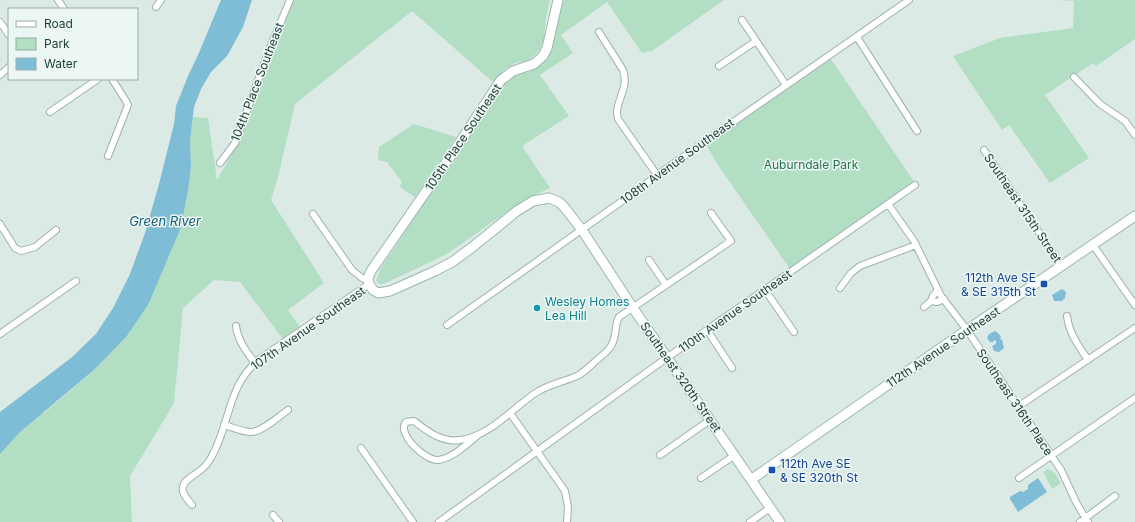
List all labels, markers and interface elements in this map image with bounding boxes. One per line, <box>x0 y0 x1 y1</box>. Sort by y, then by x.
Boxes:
legend <box>8 8 138 80</box>
text: Road <box>44 16 73 31</box>
street label: 104th Place Southeast <box>227 20 287 144</box>
text: Park <box>44 36 70 51</box>
text: Water <box>44 56 78 71</box>
street label: 105th Place Southeast <box>422 81 504 193</box>
street label: 108th Avenue Southeast <box>617 115 737 207</box>
street label: Southeast 315th Street <box>981 151 1065 265</box>
park label: Auburndale Park <box>764 157 859 172</box>
water label: Green River <box>129 213 202 229</box>
street label: 110th Avenue Southeast <box>676 266 794 356</box>
place label: 112th Ave SE & SE 315th St <box>961 270 1036 299</box>
marker: 112th Ave SE & SE 315th St <box>1039 279 1049 289</box>
street label: 107th Avenue Southeast <box>248 283 368 373</box>
place label: Wesley Homes Lea Hill <box>545 294 629 323</box>
marker: Wesley Homes Lea Hill <box>532 303 542 313</box>
street label: 112th Avenue Southeast <box>883 303 1003 391</box>
street label: Southeast 320th Street <box>637 319 725 435</box>
street label: Southeast 316th Place <box>974 346 1056 458</box>
place label: 112th Ave SE & SE 320th St <box>780 456 858 485</box>
marker: 112th Ave SE & SE 320th St <box>767 465 777 475</box>

